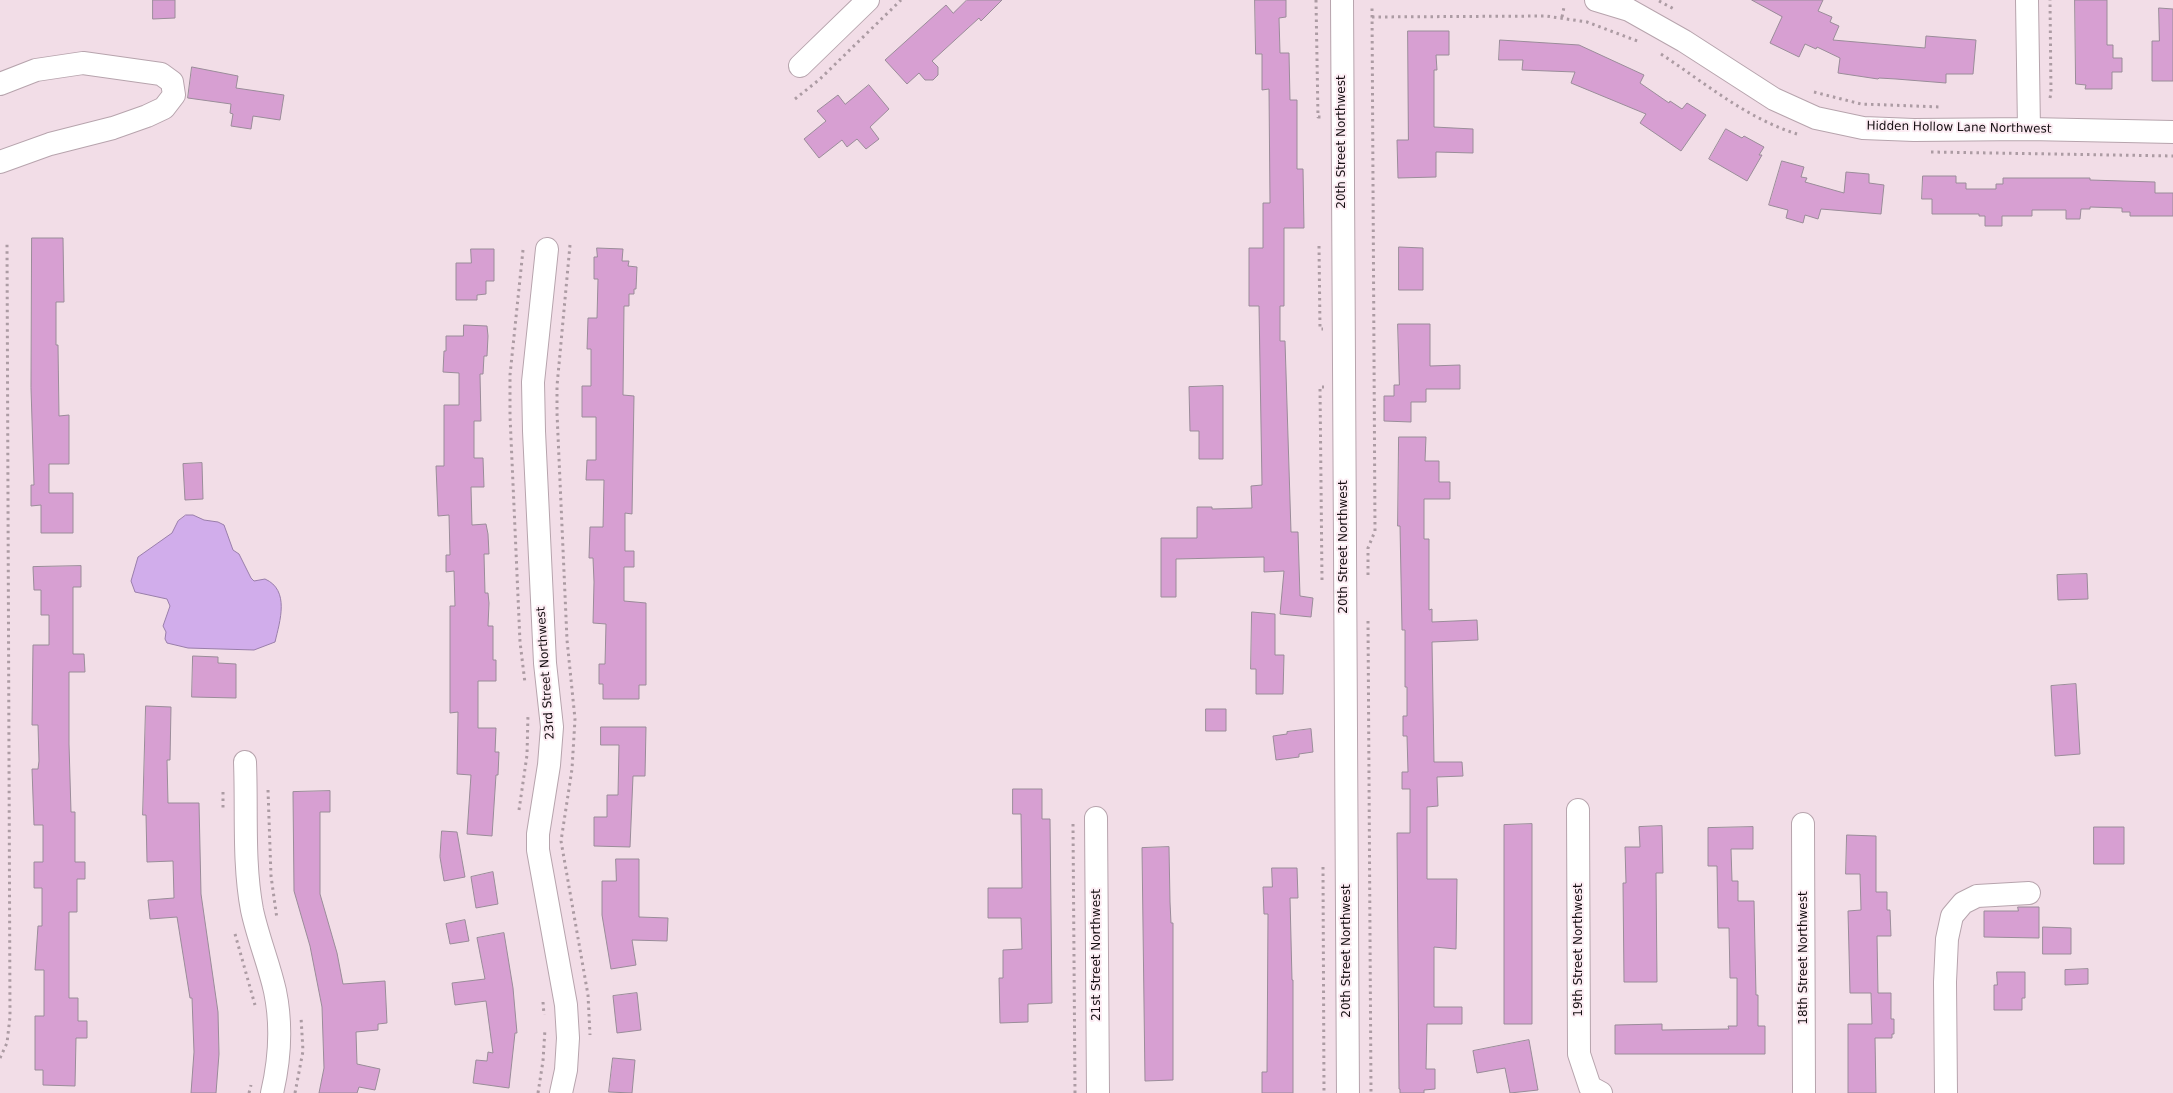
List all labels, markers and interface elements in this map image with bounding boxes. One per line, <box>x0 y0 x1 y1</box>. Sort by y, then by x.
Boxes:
street label: 20th Street Northwest <box>1335 75 1349 209</box>
street label: Hidden Hollow Lane Northwest <box>1866 119 2052 137</box>
street label: 20th Street Northwest <box>1337 480 1351 614</box>
street label: 23rd Street Northwest <box>534 606 558 740</box>
street label: 19th Street Northwest <box>1572 883 1586 1017</box>
street label: 20th Street Northwest <box>1340 884 1354 1018</box>
street label: 21st Street Northwest <box>1090 889 1104 1021</box>
street label: 18th Street Northwest <box>1797 891 1811 1025</box>

